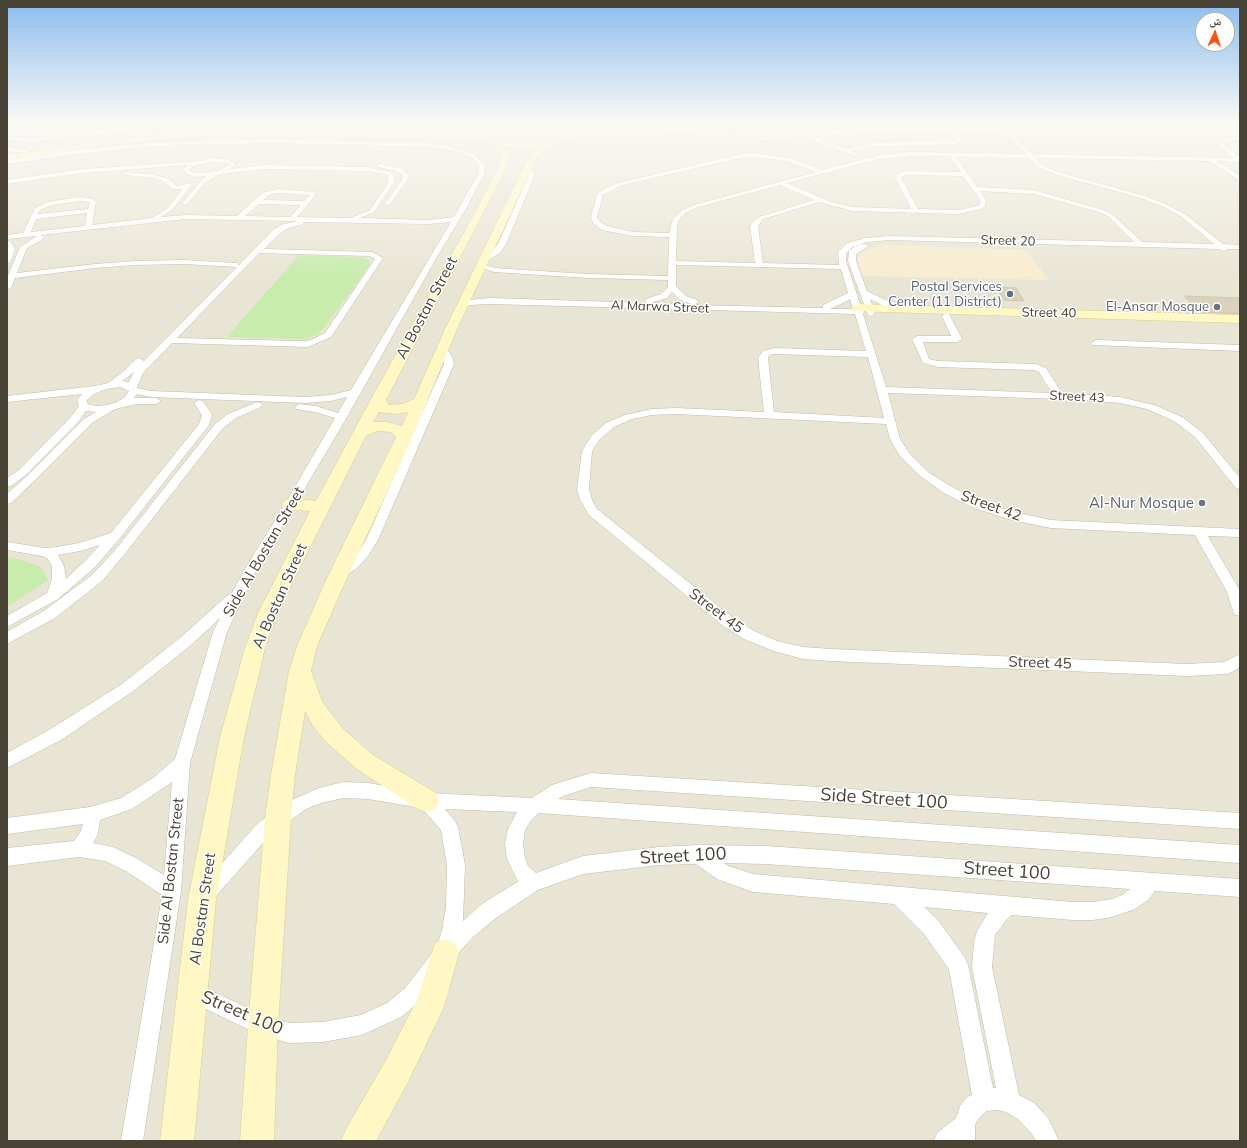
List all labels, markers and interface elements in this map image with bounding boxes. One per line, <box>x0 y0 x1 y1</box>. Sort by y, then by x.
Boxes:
north arrow <box>1195 12 1235 52</box>
text: ش <box>1209 14 1222 28</box>
street label: Street 20 <box>980 232 1036 250</box>
street label: Al Bostan Street <box>393 254 461 362</box>
place label: Postal Services Center (11 District) <box>888 279 1002 310</box>
marker: Postal Services Center (11 District) <box>1005 289 1015 299</box>
street label: Al Marwa Street <box>611 297 709 317</box>
place label: El-Ansar Mosque <box>1106 299 1209 315</box>
marker: El-Ansar Mosque <box>1212 302 1222 312</box>
street label: Street 40 <box>1021 305 1077 321</box>
street label: Street 43 <box>1049 388 1105 406</box>
street label: Side Al Bostan Street <box>219 484 309 620</box>
street label: Street 42 <box>958 487 1024 525</box>
place label: Al-Nur Mosque <box>1089 494 1194 512</box>
marker: Al-Nur Mosque <box>1197 498 1207 508</box>
street label: Al Bostan Street <box>249 541 311 651</box>
street label: Street 45 <box>685 585 747 637</box>
street label: Street 45 <box>1008 653 1072 673</box>
street label: Side Street 100 <box>820 784 948 814</box>
street label: Side Al Bostan Street <box>154 797 188 945</box>
street label: Street 100 <box>639 843 727 869</box>
street label: Al Bostan Street <box>186 852 220 966</box>
street label: Street 100 <box>963 857 1051 885</box>
street label: Street 100 <box>198 986 286 1040</box>

